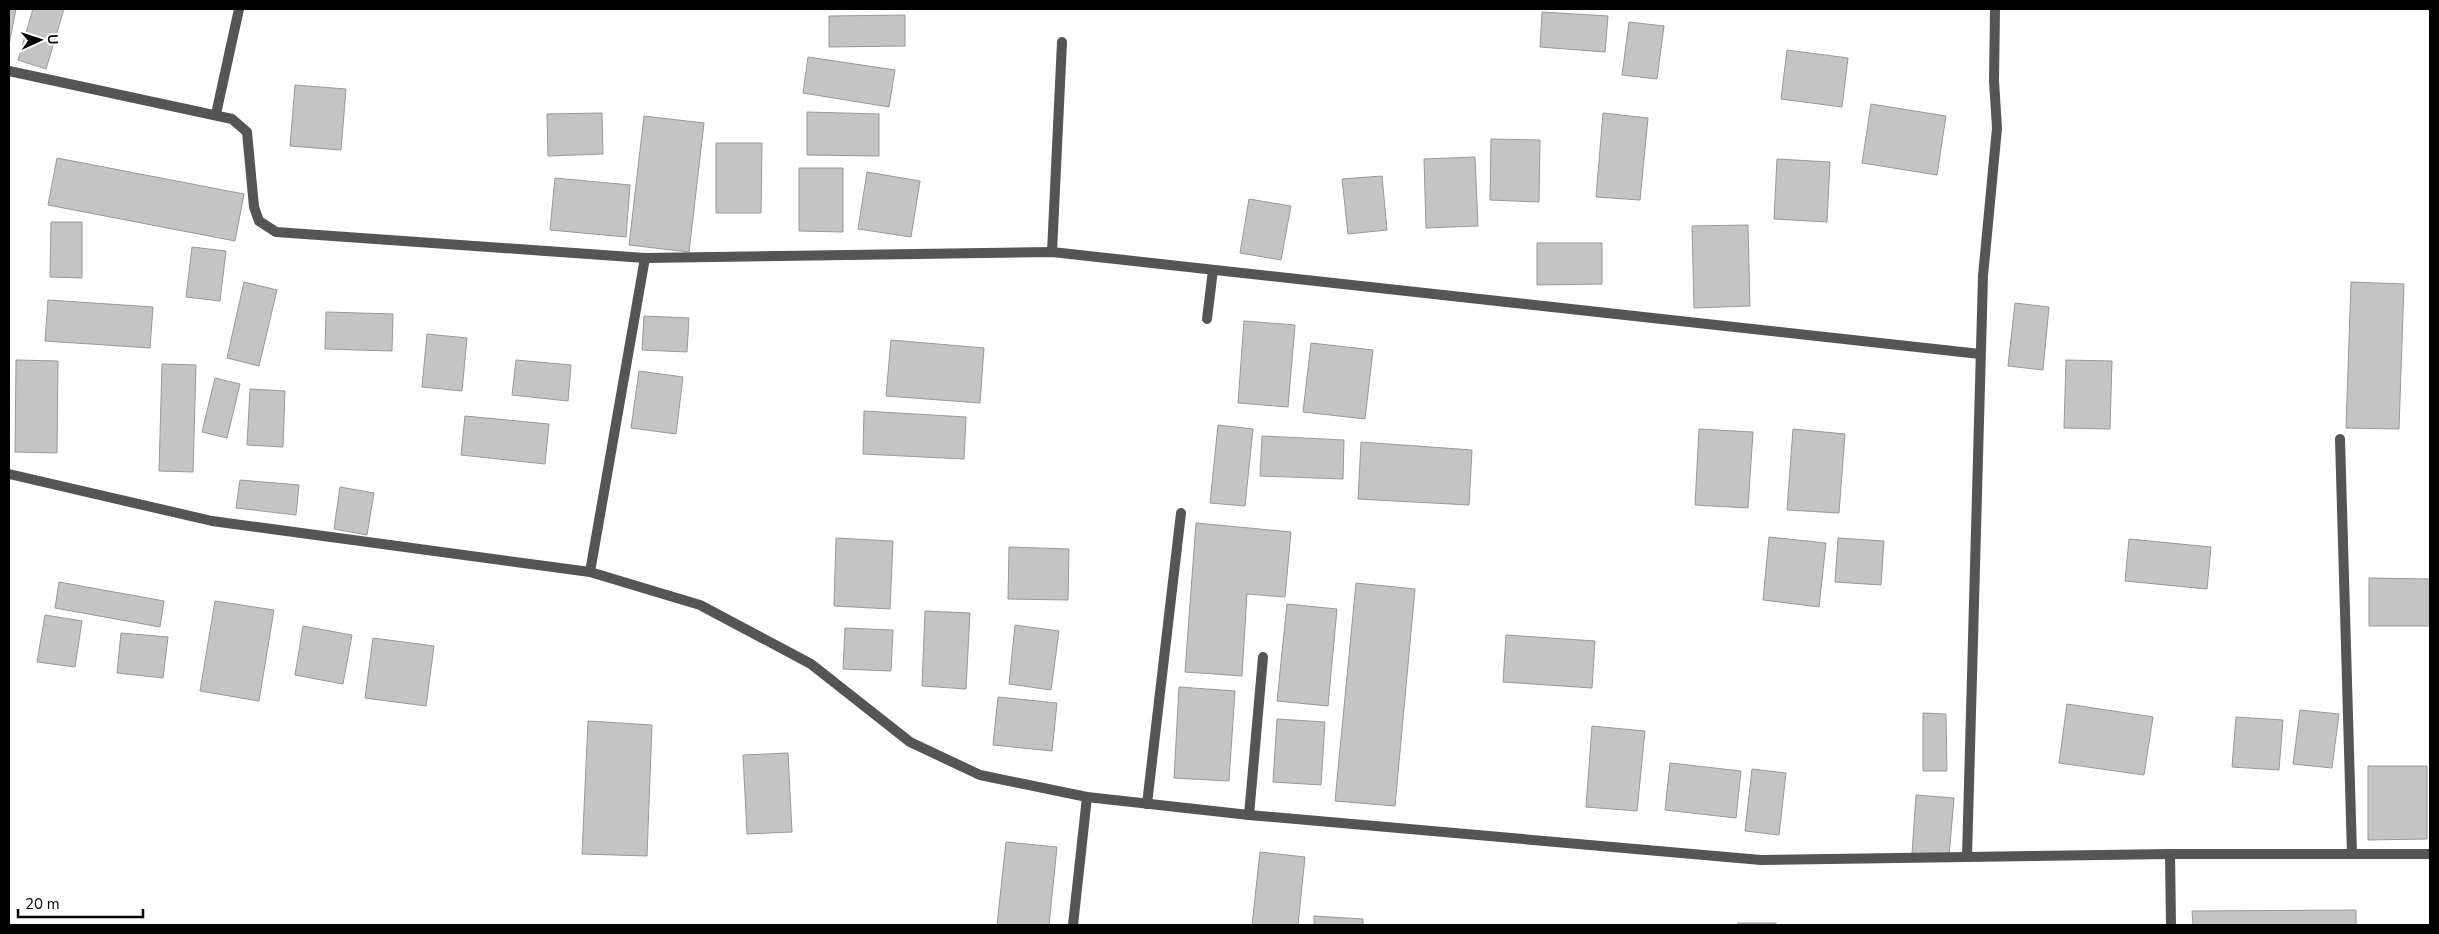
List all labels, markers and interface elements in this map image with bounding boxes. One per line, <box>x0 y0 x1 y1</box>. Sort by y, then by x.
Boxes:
north arrow <box>15 15 65 65</box>
text: U <box>43 34 62 45</box>
scale bar <box>18 886 142 918</box>
text: 20 m <box>25 894 60 914</box>

